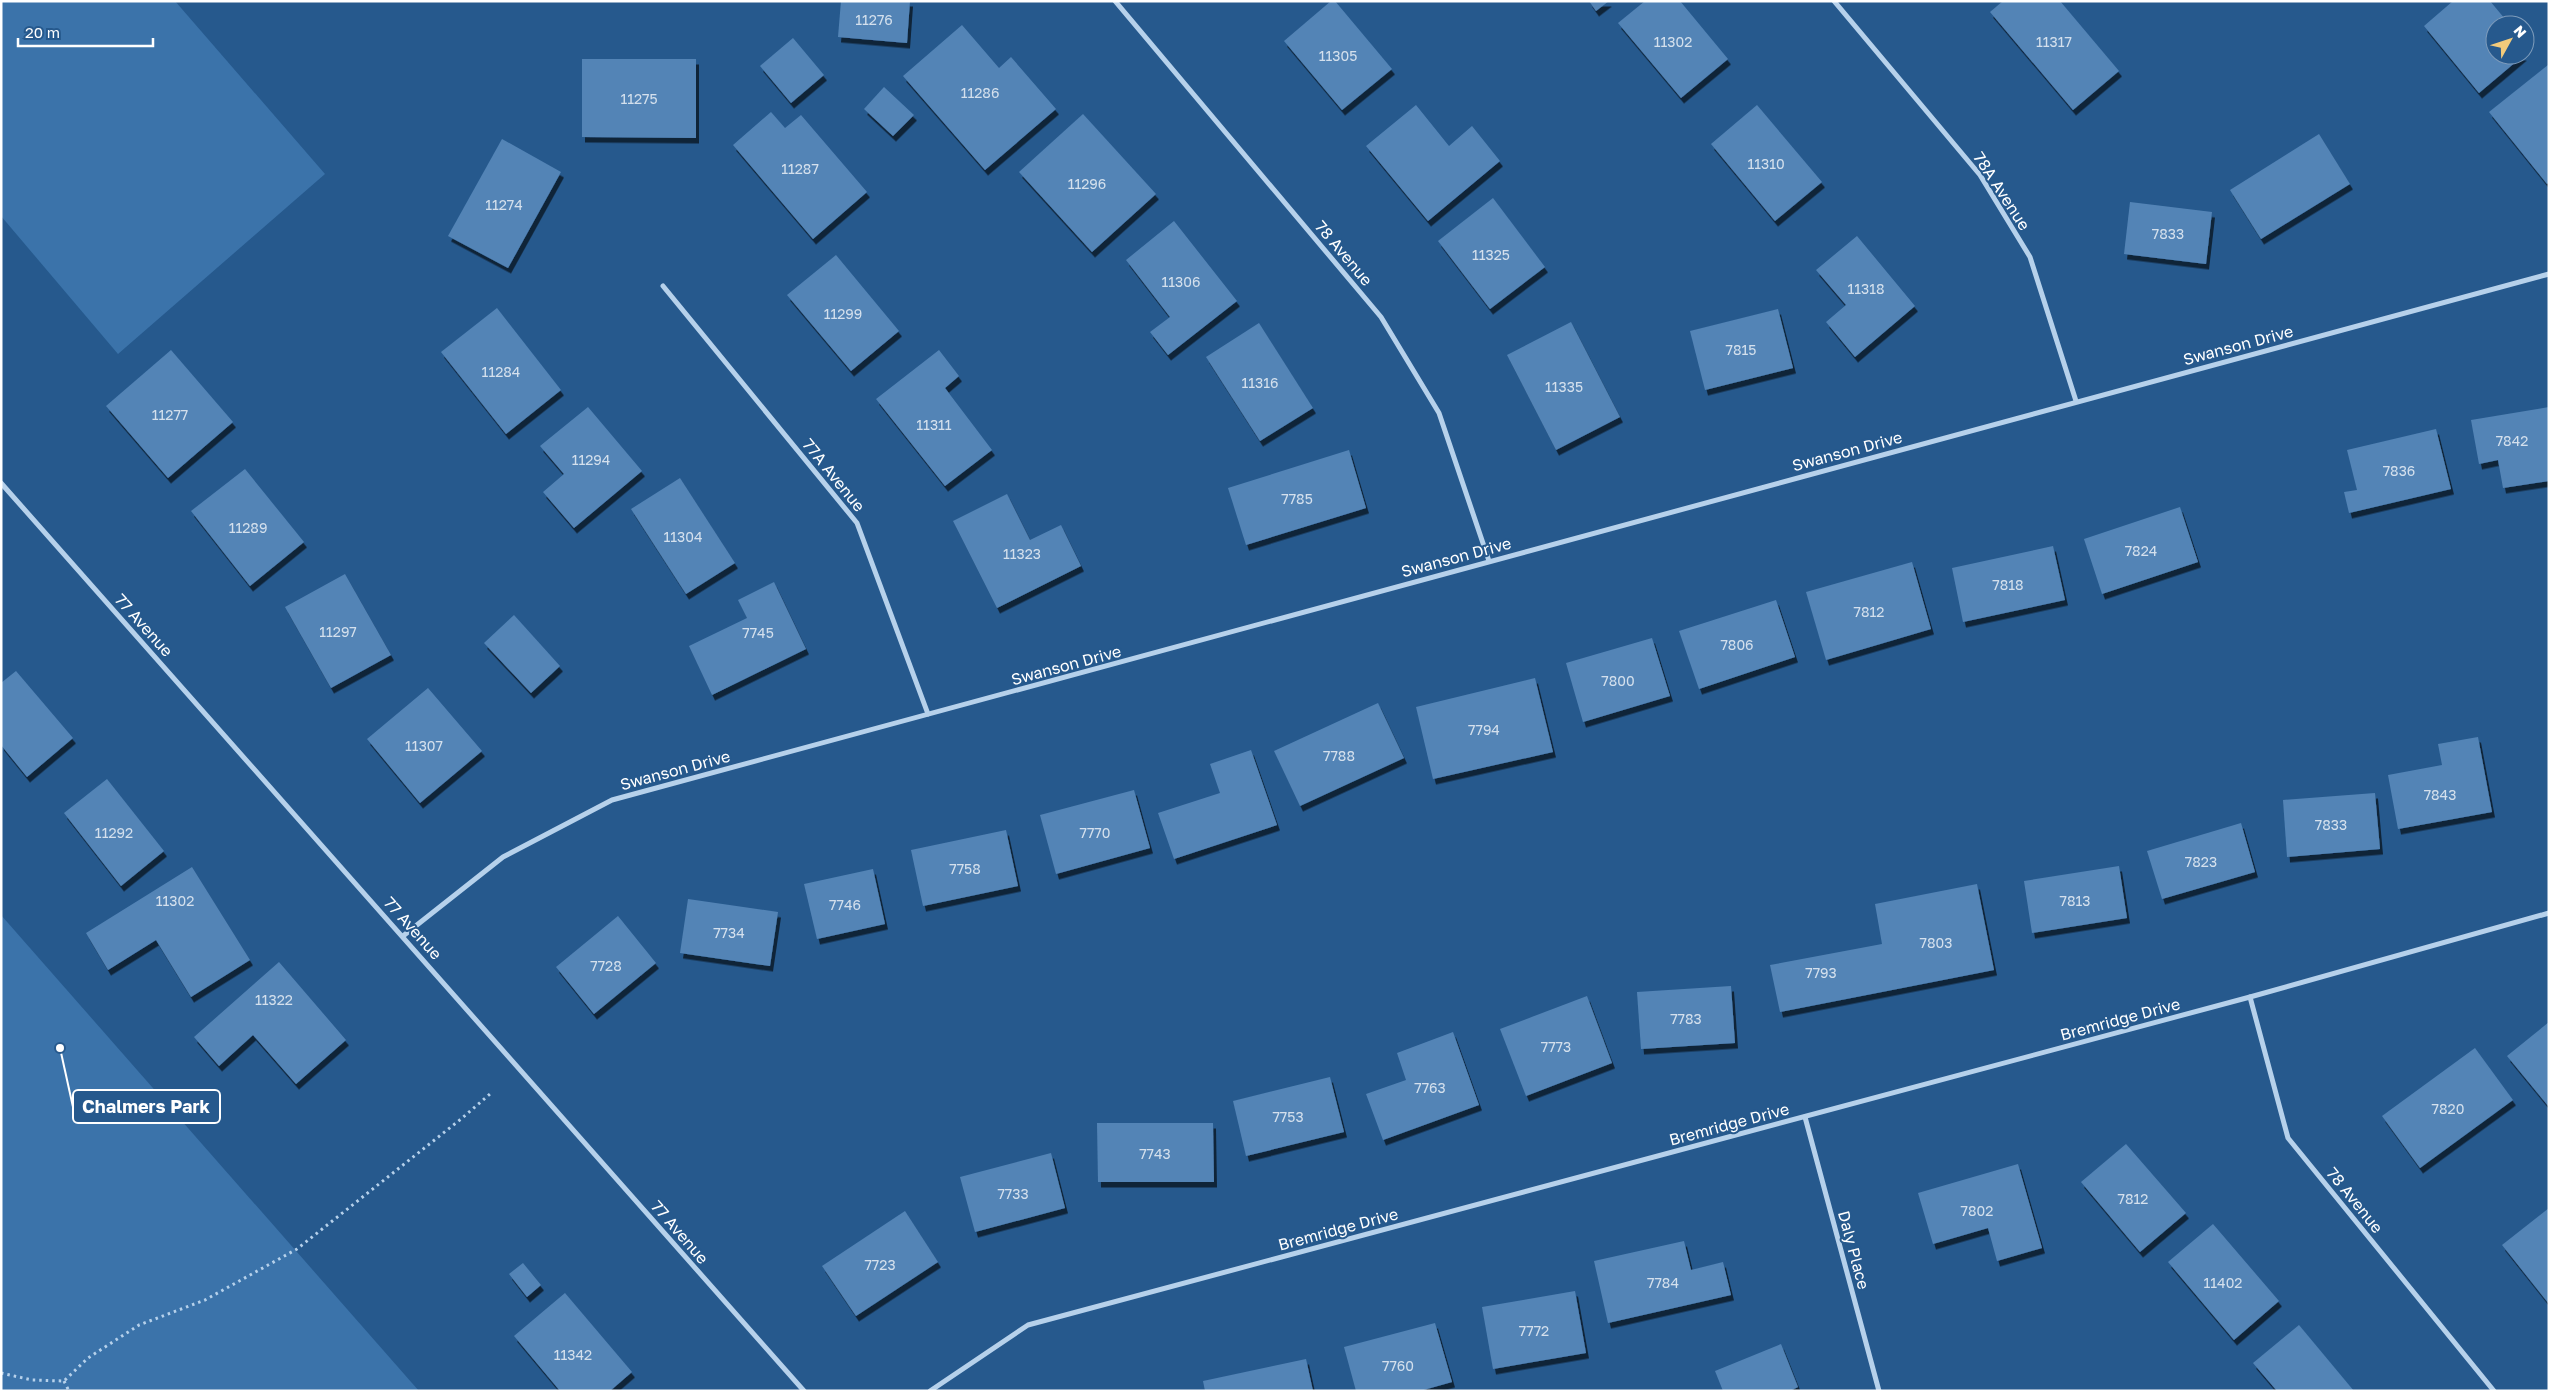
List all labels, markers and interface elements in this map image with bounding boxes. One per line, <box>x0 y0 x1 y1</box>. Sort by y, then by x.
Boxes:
house number: 11276 <box>855 11 893 28</box>
scale bar <box>18 15 152 47</box>
north arrow <box>2485 15 2535 65</box>
text: N <box>2510 22 2530 41</box>
text: 20 m <box>25 23 60 41</box>
house number: 11302 <box>1654 33 1692 50</box>
house number: 11317 <box>2036 33 2072 50</box>
house number: 11305 <box>1319 47 1357 64</box>
house number: 11286 <box>961 84 999 101</box>
house number: 11275 <box>620 90 658 107</box>
street label: 78A Avenue <box>1969 148 2035 234</box>
house number: 11310 <box>1747 155 1785 172</box>
house number: 11287 <box>781 160 819 177</box>
house number: 11296 <box>1068 175 1106 192</box>
house number: 11274 <box>485 196 523 213</box>
street label: 78 Avenue <box>1311 216 1377 290</box>
house number: 7833 <box>2152 225 2184 242</box>
house number: 11325 <box>1472 246 1510 263</box>
house number: 11306 <box>1162 273 1200 290</box>
house number: 11318 <box>1847 280 1885 297</box>
house number: 11299 <box>824 305 862 322</box>
street label: Swanson Drive <box>2181 321 2295 369</box>
house number: 7815 <box>1726 341 1756 358</box>
house number: 11284 <box>482 363 520 380</box>
house number: 11316 <box>1241 374 1279 391</box>
house number: 11335 <box>1545 378 1583 395</box>
house number: 11277 <box>152 406 188 423</box>
house number: 11311 <box>916 416 952 433</box>
street label: Swanson Drive <box>1790 427 1904 475</box>
house number: 7842 <box>2496 432 2528 449</box>
street label: 77A Avenue <box>798 434 870 516</box>
house number: 11294 <box>572 451 610 468</box>
house number: 7836 <box>2383 462 2415 479</box>
house number: 7785 <box>1281 490 1313 507</box>
house number: 11289 <box>229 519 267 536</box>
house number: 11304 <box>664 528 703 545</box>
street label: Swanson Drive <box>1399 533 1513 581</box>
house number: 7824 <box>2125 542 2157 559</box>
house number: 11323 <box>1003 545 1041 562</box>
house number: 7818 <box>1992 576 2024 593</box>
street label: 77 Avenue <box>111 590 177 660</box>
house number: 7812 <box>1854 603 1884 620</box>
house number: 11297 <box>319 623 357 640</box>
house number: 7745 <box>742 624 774 641</box>
house number: 7806 <box>1720 636 1754 653</box>
street label: Swanson Drive <box>1009 641 1123 689</box>
house number: 7800 <box>1601 672 1635 689</box>
house number: 7794 <box>1468 721 1500 738</box>
house number: 11307 <box>405 737 443 754</box>
street label: Swanson Drive <box>618 746 732 794</box>
house number: 7788 <box>1323 747 1355 764</box>
house number: 7843 <box>2424 786 2456 803</box>
house number: 7833 <box>2315 816 2347 833</box>
house number: 11292 <box>95 824 133 841</box>
house number: 7770 <box>1080 824 1110 841</box>
house number: 7823 <box>2185 853 2217 870</box>
house number: 7758 <box>949 860 981 877</box>
house number: 11302 <box>156 892 194 909</box>
house number: 7813 <box>2060 892 2090 909</box>
street label: 77 Avenue <box>380 893 446 963</box>
house number: 7746 <box>829 896 861 913</box>
house number: 7734 <box>713 924 745 941</box>
house number: 7803 <box>1920 934 1952 951</box>
house number: 7728 <box>590 957 622 974</box>
house number: 7793 <box>1805 964 1837 981</box>
house number: 11322 <box>255 991 293 1008</box>
street label: Bremridge Drive <box>2058 993 2182 1045</box>
house number: 7783 <box>1670 1010 1702 1027</box>
house number: 7773 <box>1541 1038 1571 1055</box>
house number: 7763 <box>1414 1079 1446 1096</box>
callout: Chalmers Park <box>73 1090 220 1123</box>
text: Chalmers Park <box>82 1095 210 1117</box>
street label: Bremridge Drive <box>1667 1098 1791 1150</box>
house number: 7820 <box>2432 1100 2464 1117</box>
house number: 7753 <box>1272 1108 1304 1125</box>
house number: 7743 <box>1139 1145 1171 1162</box>
street label: 78 Avenue <box>2322 1163 2388 1237</box>
house number: 7733 <box>997 1185 1029 1202</box>
house number: 7812 <box>2118 1190 2148 1207</box>
street label: 77 Avenue <box>647 1196 713 1268</box>
house number: 7802 <box>1961 1202 1993 1219</box>
street label: Bremridge Drive <box>1276 1203 1400 1255</box>
street label: Daly Place <box>1834 1208 1874 1292</box>
house number: 7723 <box>864 1256 896 1273</box>
house number: 7784 <box>1647 1274 1679 1291</box>
house number: 11402 <box>2204 1274 2242 1291</box>
house number: 7772 <box>1519 1322 1549 1339</box>
house number: 11342 <box>554 1346 592 1363</box>
house number: 7760 <box>1382 1357 1414 1374</box>

